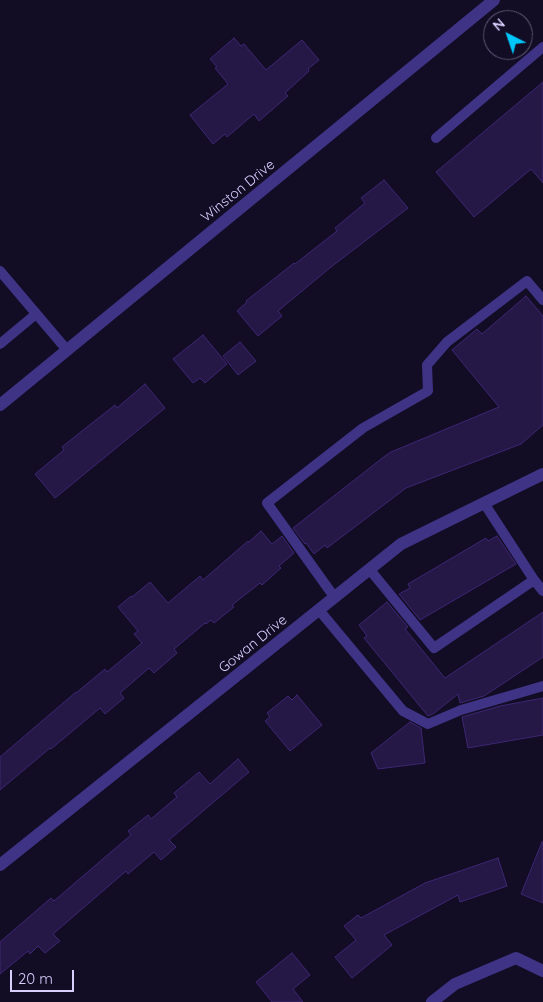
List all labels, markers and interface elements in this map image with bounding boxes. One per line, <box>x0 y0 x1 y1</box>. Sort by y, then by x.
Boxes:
north arrow <box>483 10 533 60</box>
text: N <box>489 14 509 35</box>
street label: Winston Drive <box>198 156 278 226</box>
street label: Gowan Drive <box>216 611 290 677</box>
scale bar <box>12 960 76 992</box>
text: 20 m <box>18 969 53 988</box>

